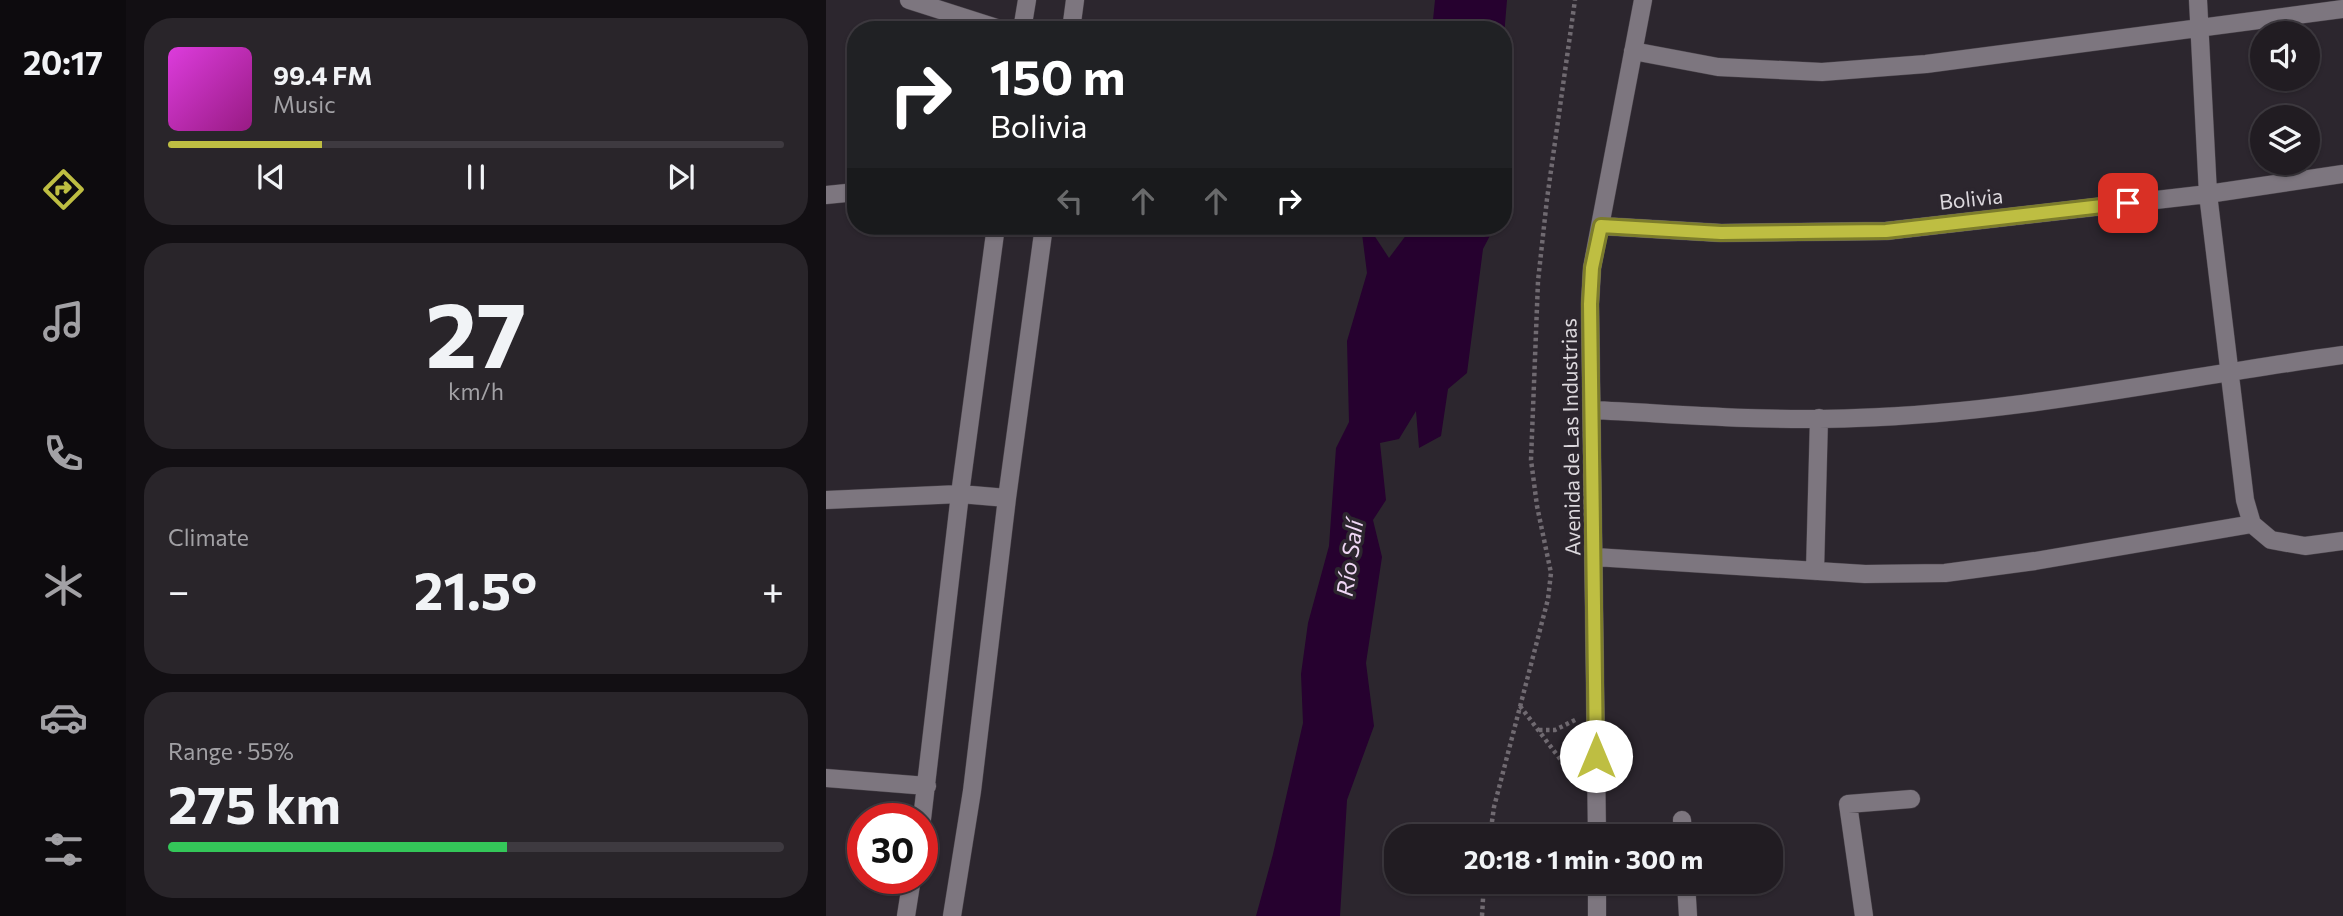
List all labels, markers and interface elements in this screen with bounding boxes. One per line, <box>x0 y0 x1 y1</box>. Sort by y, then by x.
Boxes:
map controls <box>2250 21 2320 175</box>
button: sound <box>2250 21 2320 91</box>
text: 20:17 <box>23 42 103 82</box>
text: 150 m <box>990 45 1125 105</box>
icon: right <box>875 49 966 140</box>
text: 99.4 FM <box>273 59 372 90</box>
text: Music <box>273 90 336 118</box>
text: Bolivia <box>990 105 1088 145</box>
button: layers <box>2250 105 2320 175</box>
icon: previous <box>252 158 290 196</box>
icon: pause <box>457 158 495 196</box>
icon: next <box>662 158 700 196</box>
icon: directions <box>39 165 88 214</box>
pin <box>2098 173 2158 233</box>
icon: left <box>1051 182 1089 220</box>
icon: ahead <box>1124 182 1162 220</box>
icon: ahead <box>1197 182 1235 220</box>
icon: right <box>1270 182 1308 220</box>
street label: Bolivia <box>1938 182 2004 214</box>
icon: arrive <box>2109 184 2147 222</box>
text: 27 <box>425 275 527 387</box>
icon: music <box>39 297 88 346</box>
street label: Avenida de Las Industrias <box>1555 318 1585 556</box>
text: km/h <box>448 377 504 405</box>
icon: phone <box>39 429 88 478</box>
water label: Río Salí <box>1330 514 1369 598</box>
text: Climate <box>168 523 249 551</box>
text: 21.5° <box>414 557 537 621</box>
icon: climate <box>39 561 88 610</box>
text: − <box>168 566 190 613</box>
text: + <box>762 566 784 613</box>
icon: car <box>39 693 88 742</box>
position arrow <box>1559 719 1633 793</box>
text: Range · 55% <box>168 737 294 765</box>
text: 275 km <box>168 771 341 835</box>
speed limit sign: 30 <box>847 803 938 894</box>
icon: filters <box>39 825 88 874</box>
text: 20:18 · 1 min · 300 m <box>1464 843 1703 874</box>

